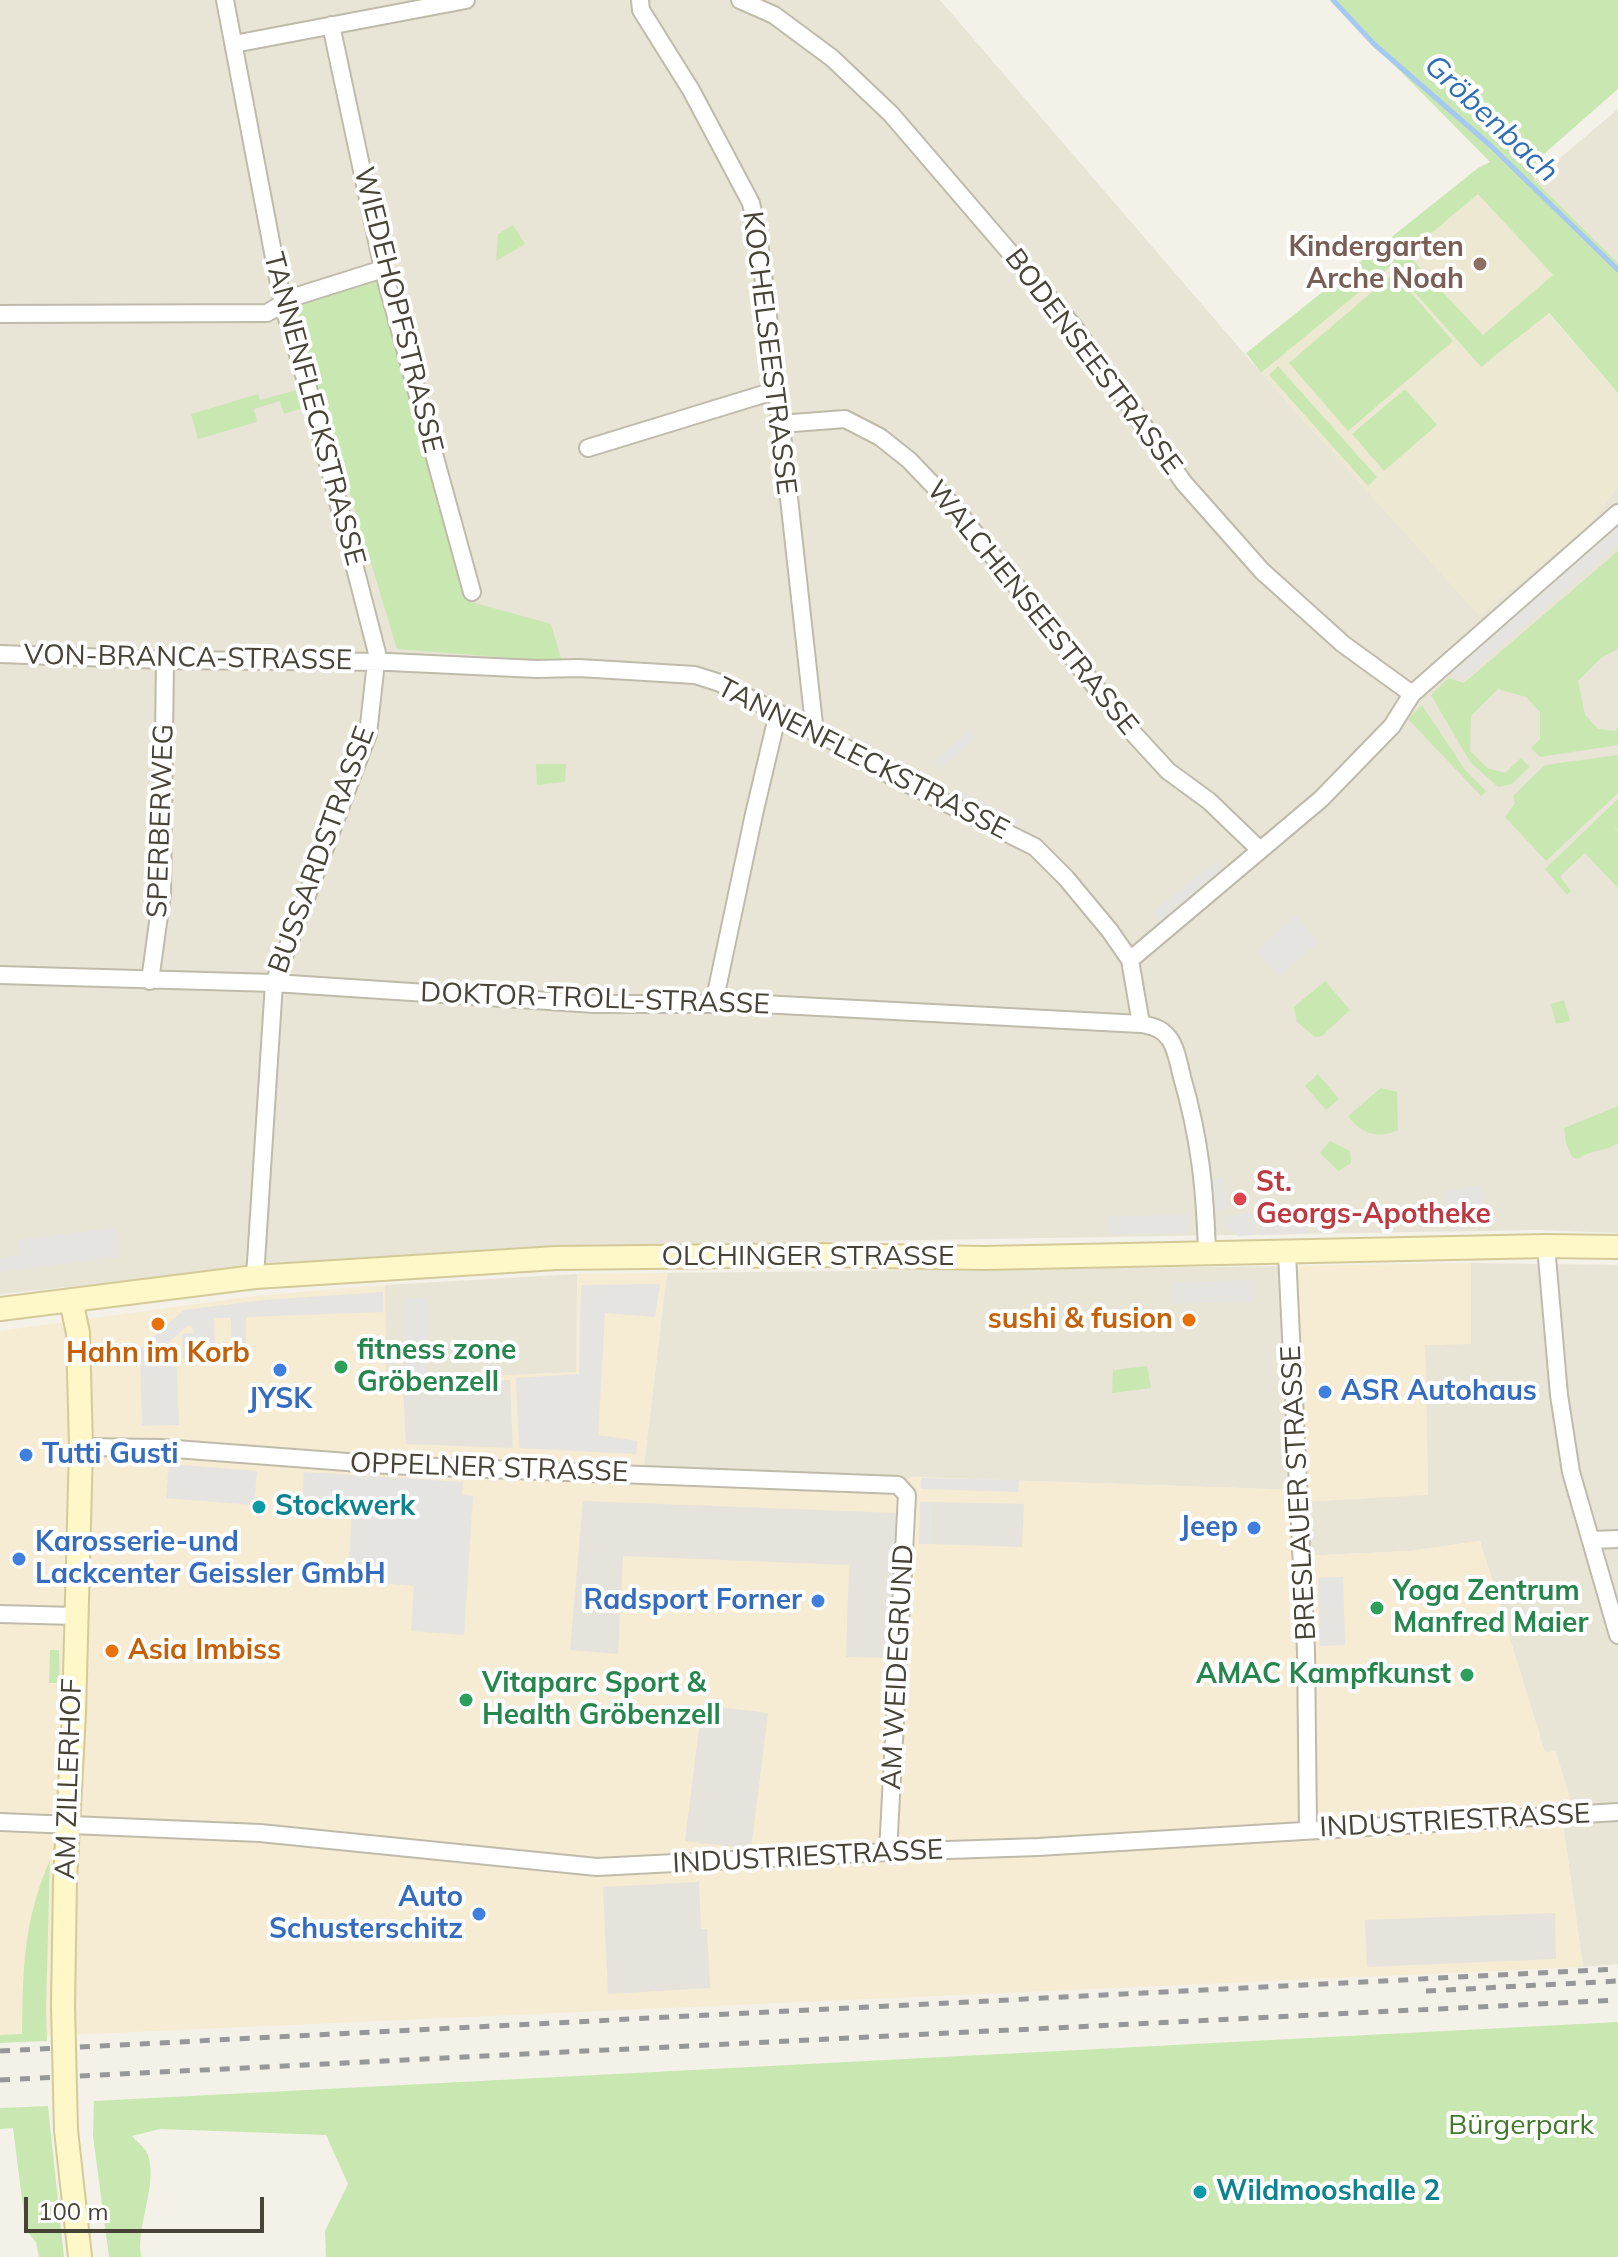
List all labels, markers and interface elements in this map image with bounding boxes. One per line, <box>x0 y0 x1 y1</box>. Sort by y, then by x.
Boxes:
water label: Gröbenbach <box>1417 48 1565 190</box>
street label: WIEDEHOPFSTRASSE <box>346 164 450 456</box>
street label: KOCHELSEESTRASSE <box>735 209 803 497</box>
place label: Kindergarten Arche Noah <box>1288 231 1464 297</box>
street label: BODENSEESTRASSE <box>997 243 1189 481</box>
street label: TANNENFLECKSTRASSE <box>256 249 372 569</box>
marker: Kindergarten Arche Noah <box>1471 255 1489 273</box>
street label: WALCHENSEESTRASSE <box>919 474 1145 742</box>
street label: VON-BRANCA-STRASSE <box>24 638 352 678</box>
street label: TANNENFLECKSTRASSE <box>712 671 1014 847</box>
street label: BUSSARDSTRASSE <box>262 722 382 978</box>
street label: SPERBERWEG <box>141 723 181 919</box>
street label: DOKTOR-TROLL-STRASSE <box>420 976 770 1022</box>
place label: St. Georgs-Apotheke <box>1256 1166 1491 1232</box>
marker: St. Georgs-Apotheke <box>1231 1190 1249 1208</box>
street label: OLCHINGER STRASSE <box>662 1240 954 1274</box>
place label: sushi & fusion <box>988 1303 1173 1337</box>
marker: sushi & fusion <box>1180 1311 1198 1329</box>
marker: Hahn im Korb <box>149 1315 167 1333</box>
place label: fitness zone Gröbenzell <box>357 1334 516 1400</box>
place label: Hahn im Korb <box>66 1337 250 1371</box>
street label: BRESLAUER STRASSE <box>1274 1345 1324 1641</box>
marker: fitness zone Gröbenzell <box>332 1358 350 1376</box>
marker: JYSK <box>271 1361 289 1379</box>
place label: ASR Autohaus <box>1341 1375 1537 1409</box>
place label: JYSK <box>248 1383 312 1417</box>
marker: ASR Autohaus <box>1316 1383 1334 1401</box>
place label: Tutti Gusti <box>42 1438 179 1472</box>
marker: Tutti Gusti <box>17 1446 35 1464</box>
street label: OPPELNER STRASSE <box>349 1446 629 1490</box>
place label: Stockwerk <box>275 1490 415 1524</box>
marker: Stockwerk <box>250 1498 268 1516</box>
place label: Jeep <box>1180 1511 1238 1545</box>
marker: Jeep <box>1245 1519 1263 1537</box>
place label: Karosserie-und Lackcenter Geissler GmbH <box>35 1526 386 1592</box>
street label: AM WEIDEGRUND <box>875 1543 921 1791</box>
marker: Karosserie-und Lackcenter Geissler GmbH <box>10 1550 28 1568</box>
place label: Yoga Zentrum Manfred Maier <box>1393 1575 1588 1641</box>
place label: Radsport Forner <box>583 1584 802 1618</box>
marker: Radsport Forner <box>809 1592 827 1610</box>
marker: Yoga Zentrum Manfred Maier <box>1368 1599 1386 1617</box>
place label: Asia Imbiss <box>128 1634 281 1668</box>
marker: Asia Imbiss <box>103 1642 121 1660</box>
place label: AMAC Kampfkunst <box>1196 1658 1451 1692</box>
marker: AMAC Kampfkunst <box>1458 1666 1476 1684</box>
place label: Vitaparc Sport & Health Gröbenzell <box>482 1667 721 1733</box>
street label: AM ZILLERHOF <box>49 1678 89 1880</box>
marker: Vitaparc Sport & Health Gröbenzell <box>457 1691 475 1709</box>
street label: INDUSTRIESTRASSE <box>1319 1797 1591 1845</box>
street label: INDUSTRIESTRASSE <box>672 1833 944 1881</box>
place label: Auto Schusterschitz <box>269 1881 463 1947</box>
marker: Auto Schusterschitz <box>470 1905 488 1923</box>
park label: Bürgerpark <box>1448 2109 1594 2143</box>
place label: Wildmooshalle 2 <box>1216 2175 1440 2209</box>
scale bar <box>28 2181 268 2231</box>
marker: Wildmooshalle 2 <box>1191 2183 1209 2201</box>
text: 100 m <box>38 2196 109 2226</box>

